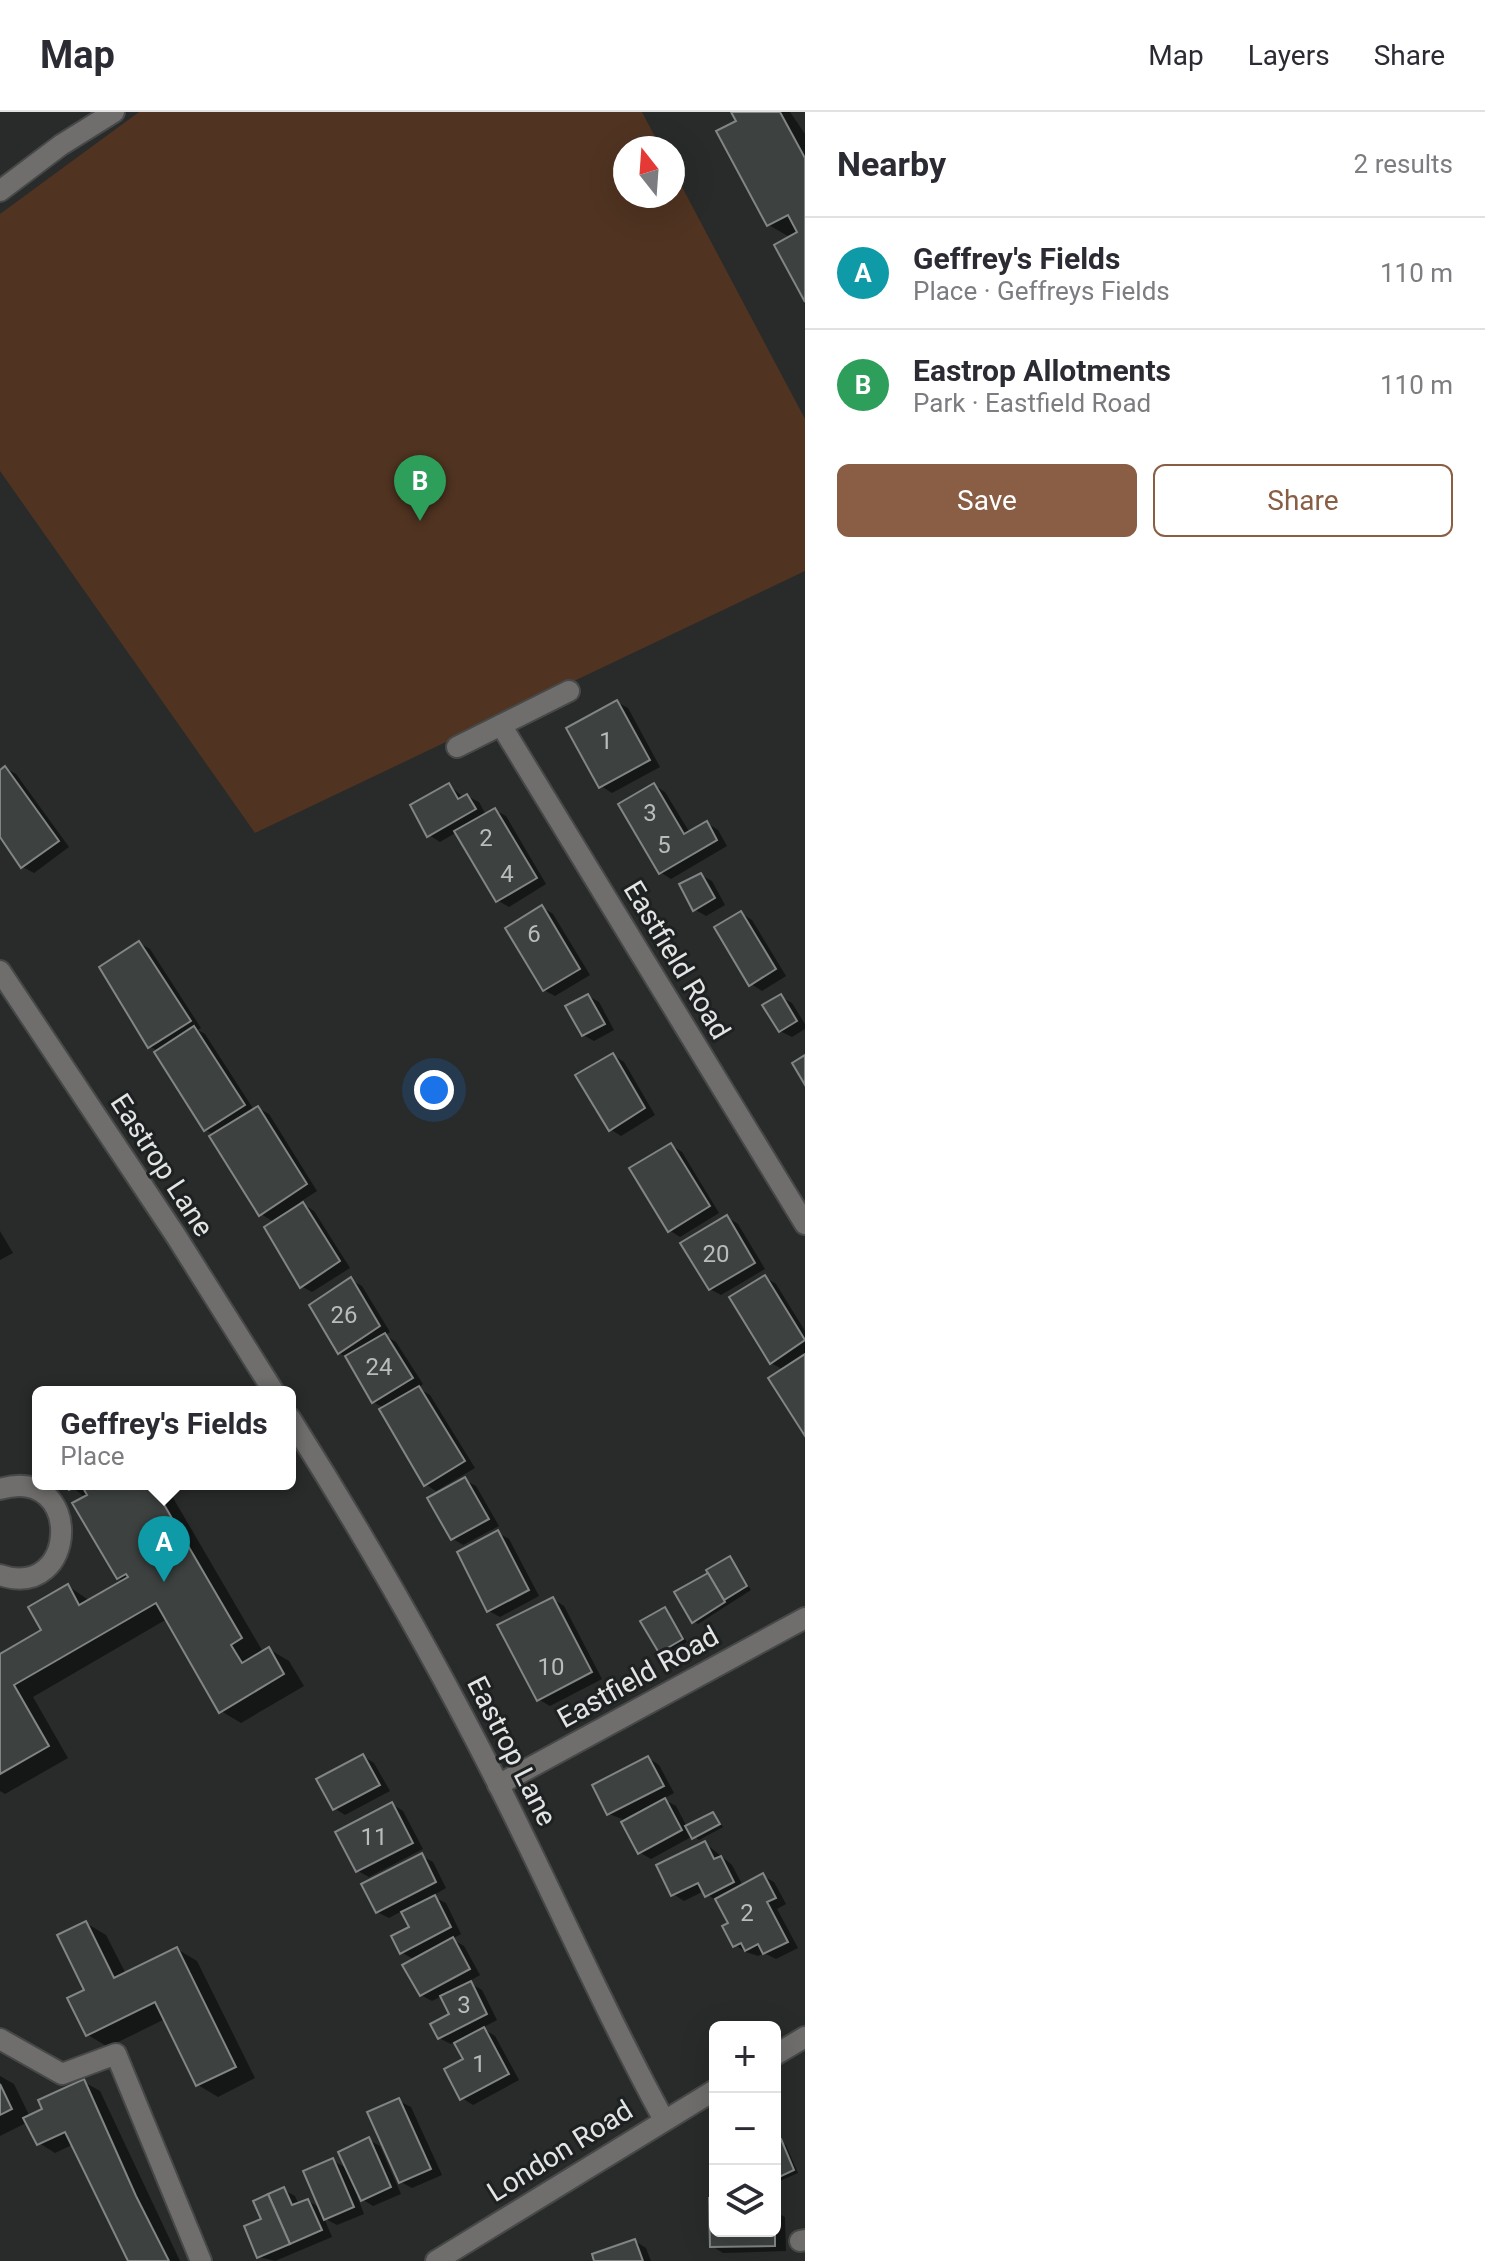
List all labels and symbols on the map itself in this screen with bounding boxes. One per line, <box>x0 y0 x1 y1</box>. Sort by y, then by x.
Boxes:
north arrow <box>613 136 685 208</box>
pin: B <box>394 455 446 521</box>
house number: 1 <box>599 727 613 755</box>
house number: 3 <box>643 799 657 827</box>
house number: 2 <box>479 824 493 852</box>
house number: 5 <box>657 831 671 859</box>
house number: 4 <box>500 860 514 888</box>
street label: Eastfield Road <box>617 875 737 1045</box>
house number: 6 <box>527 920 541 948</box>
your location <box>414 1070 454 1110</box>
street label: Eastrop Lane <box>104 1088 220 1242</box>
house number: 20 <box>703 1240 729 1268</box>
house number: 26 <box>331 1301 357 1329</box>
house number: 24 <box>366 1353 392 1381</box>
pin: A <box>138 1516 190 1582</box>
street label: Eastfield Road <box>552 1619 724 1735</box>
house number: 10 <box>538 1653 564 1681</box>
street label: Eastrop Lane <box>460 1671 564 1831</box>
house number: 11 <box>361 1823 387 1851</box>
house number: 2 <box>740 1899 754 1927</box>
house number: 3 <box>457 1991 471 2019</box>
house number: 1 <box>472 2050 486 2078</box>
street label: London Road <box>481 2093 639 2209</box>

